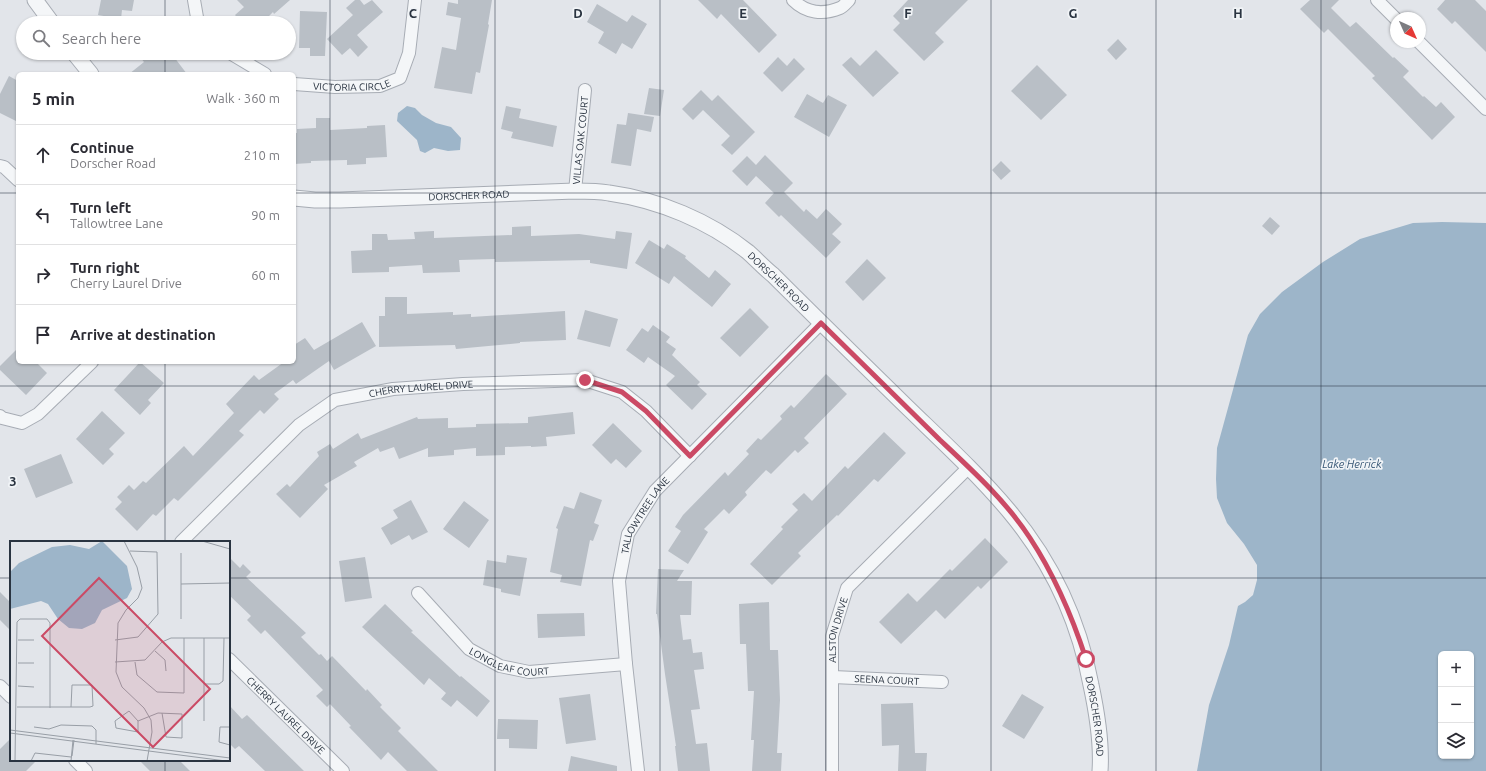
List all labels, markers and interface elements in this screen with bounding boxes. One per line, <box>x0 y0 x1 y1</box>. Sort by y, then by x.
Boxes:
text: C <box>409 6 418 20</box>
text: D <box>573 6 583 20</box>
text: E <box>739 6 747 20</box>
text: F <box>904 6 912 20</box>
text: G <box>1069 6 1078 20</box>
text: H <box>1233 6 1243 20</box>
north arrow <box>1390 12 1426 48</box>
search box <box>16 16 296 60</box>
icon: search <box>30 27 52 49</box>
text: Search here <box>62 30 141 47</box>
street label: VICTORIA CIRCLE <box>313 77 392 93</box>
text: 5 min <box>32 89 75 108</box>
text: Walk · 360 m <box>206 91 280 105</box>
street label: VILLAS OAK COURT <box>570 95 590 185</box>
text: Continue <box>70 139 134 156</box>
icon: ahead <box>32 144 54 166</box>
text: 210 m <box>244 148 280 162</box>
text: Dorscher Road <box>70 156 156 170</box>
street label: DORSCHER ROAD <box>428 188 510 202</box>
text: Turn left <box>70 199 131 216</box>
icon: left <box>32 204 54 226</box>
text: 90 m <box>251 208 280 222</box>
text: Tallowtree Lane <box>70 216 163 230</box>
street label: DORSCHER ROAD <box>746 249 812 314</box>
text: Turn right <box>70 259 140 276</box>
icon: right <box>32 264 54 286</box>
text: 60 m <box>251 268 280 282</box>
text: Cherry Laurel Drive <box>70 276 182 290</box>
icon: arrive <box>32 324 54 346</box>
text: Arrive at destination <box>70 326 216 343</box>
route end <box>576 371 594 389</box>
street label: CHERRY LAUREL DRIVE <box>368 378 474 399</box>
water label: Lake Herrick <box>1322 458 1382 470</box>
text: 3 <box>9 474 17 488</box>
street label: TALLOWTREE LANE <box>619 474 672 555</box>
inset map <box>10 541 230 761</box>
street label: ALSTON DRIVE <box>827 595 850 663</box>
street label: LONGLEAF COURT <box>468 645 550 678</box>
route start <box>1077 650 1095 668</box>
map controls <box>1438 651 1474 759</box>
button: + <box>1438 651 1474 687</box>
street label: SEENA COURT <box>854 672 920 686</box>
street label: CHERRY LAUREL DRIVE <box>245 674 328 756</box>
street label: DORSCHER ROAD <box>1084 675 1106 757</box>
button: − <box>1438 687 1474 723</box>
button: layers <box>1438 723 1474 759</box>

